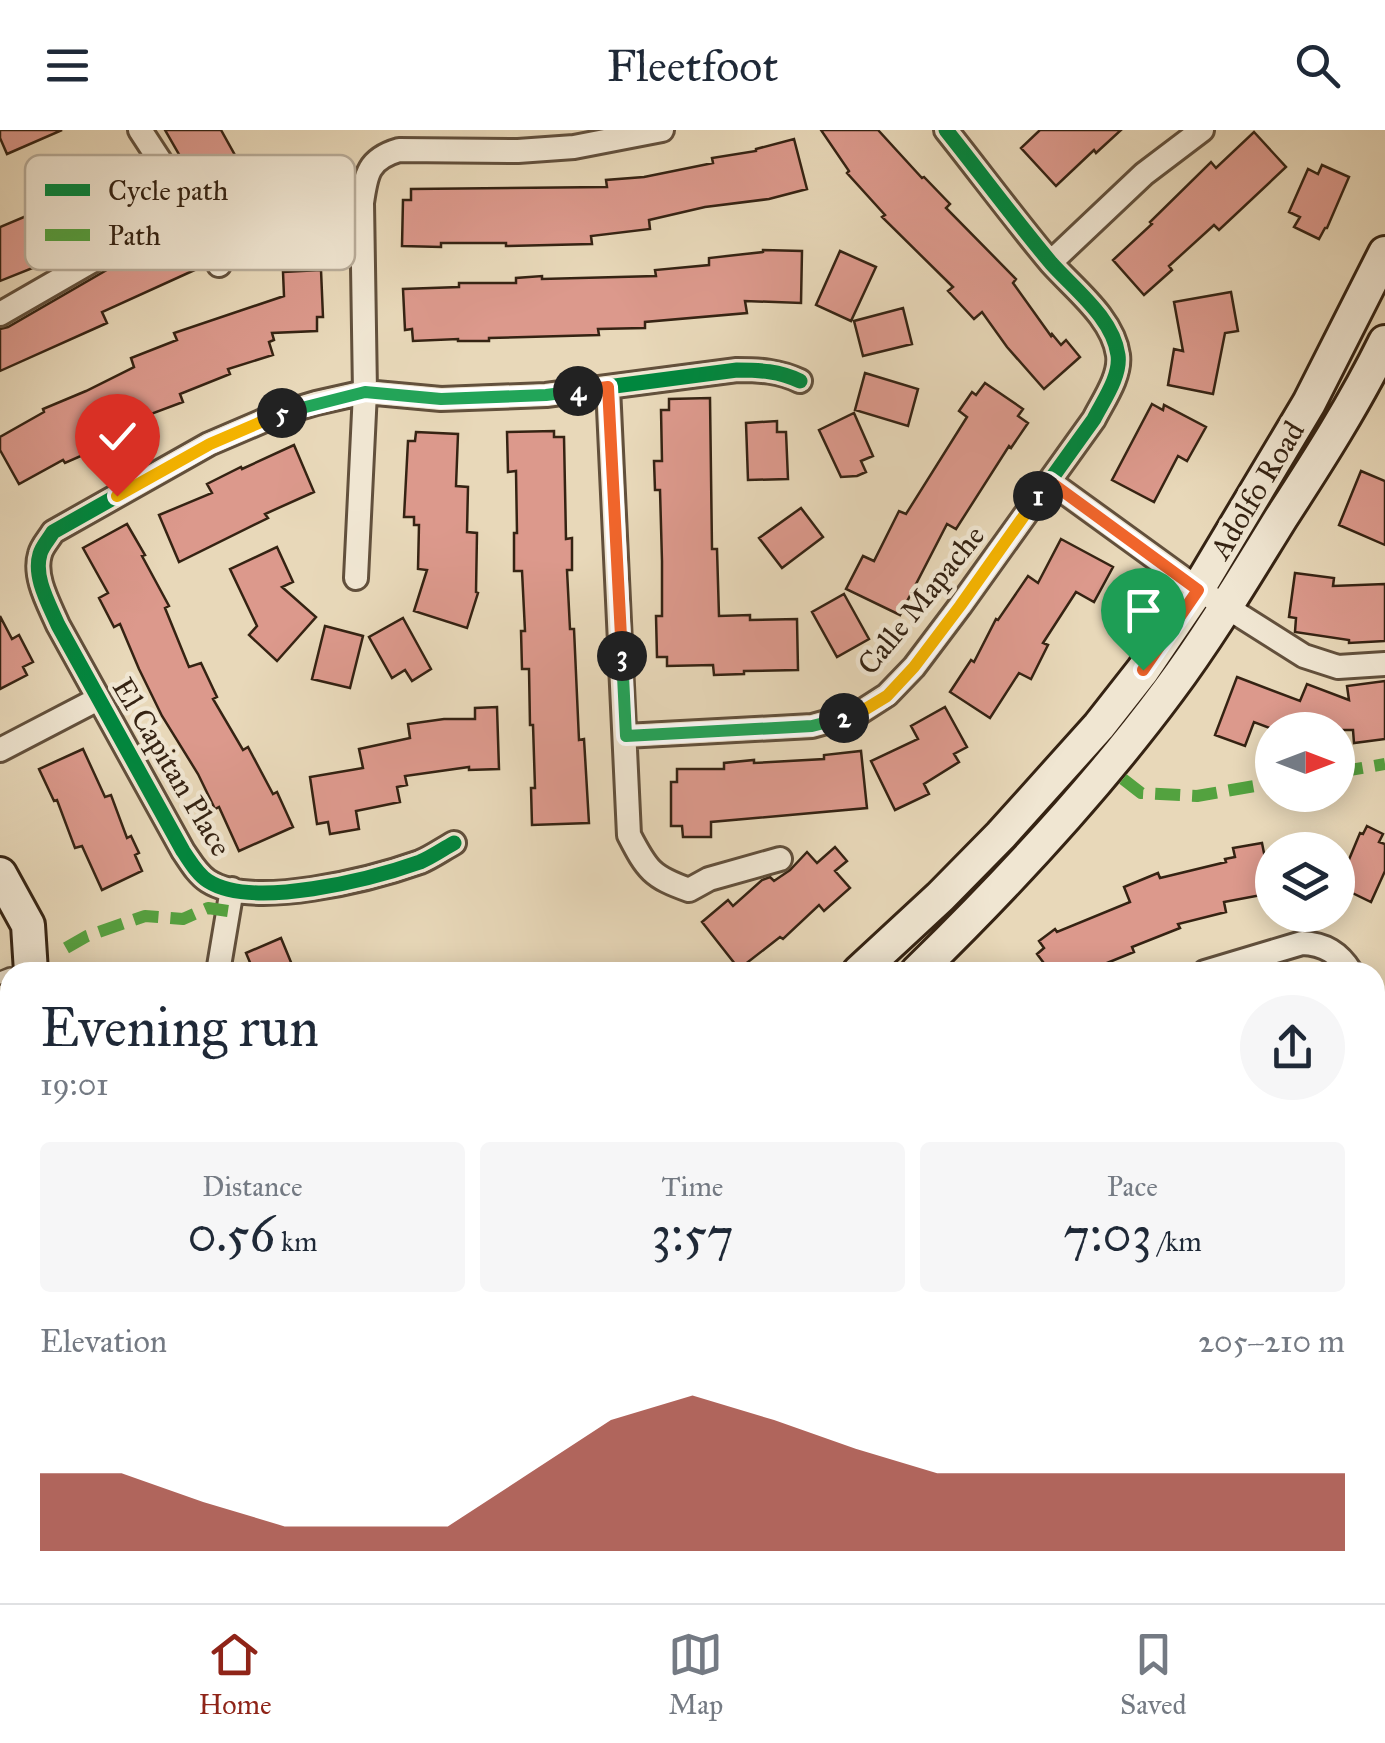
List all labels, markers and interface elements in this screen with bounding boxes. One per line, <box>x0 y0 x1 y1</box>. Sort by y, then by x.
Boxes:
icon: menu <box>40 38 95 93</box>
text: Fleetfoot <box>607 38 778 93</box>
icon: search <box>1290 38 1345 93</box>
legend <box>25 155 355 270</box>
text: Cycle path <box>108 173 229 208</box>
text: Path <box>108 218 161 253</box>
pin: 4 <box>553 366 603 416</box>
text: 4 <box>570 373 586 408</box>
pin: 5 <box>257 388 307 438</box>
pin <box>75 394 160 497</box>
text: 5 <box>275 395 289 430</box>
icon: check <box>90 409 145 464</box>
street label: Adolfo Road <box>1201 415 1312 567</box>
pin: 1 <box>1013 471 1063 521</box>
text: 1 <box>1032 478 1044 513</box>
street label: Calle Mapache <box>850 518 992 682</box>
pin <box>1101 568 1186 671</box>
icon: arrive <box>1116 583 1171 638</box>
pin: 3 <box>597 631 647 681</box>
text: 3 <box>616 638 628 673</box>
street label: El Capitan Place <box>105 671 239 863</box>
pin: 2 <box>819 693 869 743</box>
text: 2 <box>837 700 851 735</box>
north arrow <box>1255 712 1355 812</box>
map controls <box>1255 712 1355 932</box>
button: layers <box>1255 832 1355 932</box>
text: Evening run <box>40 994 319 1061</box>
button: share <box>1240 995 1345 1100</box>
text: 19:01 <box>40 1065 109 1104</box>
text: Distance <box>202 1169 303 1204</box>
text: Time <box>662 1169 724 1204</box>
text: Pace <box>1107 1169 1158 1204</box>
text: 0.56 <box>187 1204 275 1265</box>
text: 3:57 <box>651 1204 734 1265</box>
text: 7:03 <box>1063 1204 1152 1265</box>
text: km <box>275 1224 318 1259</box>
text: /km <box>1152 1224 1202 1259</box>
text: Elevation <box>40 1322 167 1361</box>
text: 205–210 m <box>1198 1322 1345 1361</box>
tab: Home <box>198 1627 272 1722</box>
tab: Map <box>668 1627 723 1722</box>
tab: Saved <box>1120 1627 1187 1722</box>

